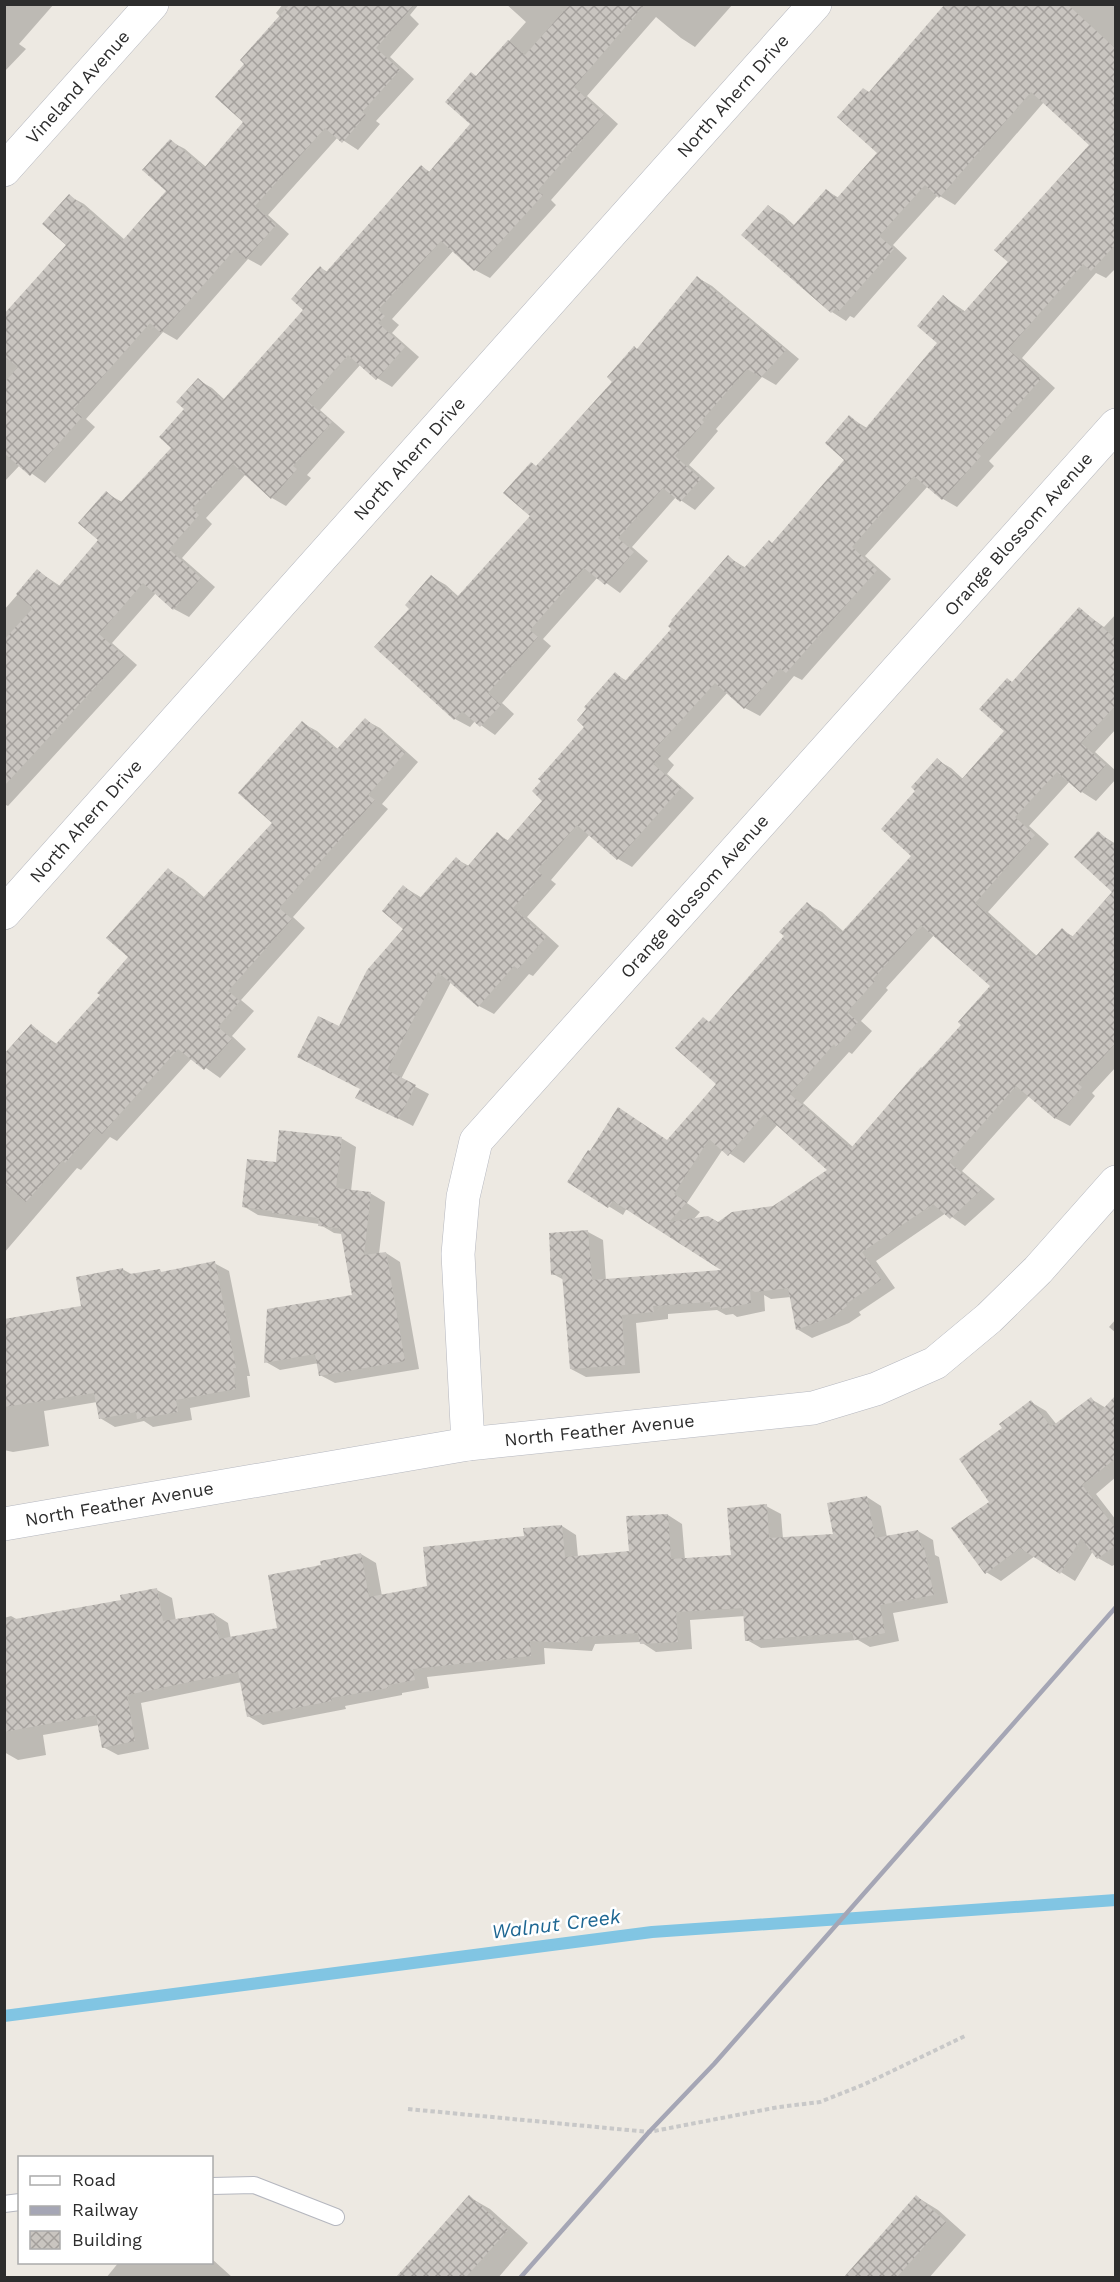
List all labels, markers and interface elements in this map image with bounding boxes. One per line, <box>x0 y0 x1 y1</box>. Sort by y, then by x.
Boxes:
street label: Vineland Avenue <box>21 26 134 148</box>
street label: North Ahern Drive <box>672 30 793 161</box>
street label: North Ahern Drive <box>349 392 469 524</box>
street label: Orange Blossom Avenue <box>940 448 1097 620</box>
street label: North Ahern Drive <box>25 755 146 887</box>
street label: Orange Blossom Avenue <box>616 810 773 982</box>
street label: North Feather Avenue <box>503 1409 695 1450</box>
street label: North Feather Avenue <box>23 1477 215 1530</box>
water label: Walnut Creek <box>490 1904 623 1944</box>
legend <box>18 2156 213 2264</box>
text: Road <box>72 2169 116 2190</box>
text: Railway <box>72 2199 139 2220</box>
text: Building <box>72 2229 142 2250</box>

